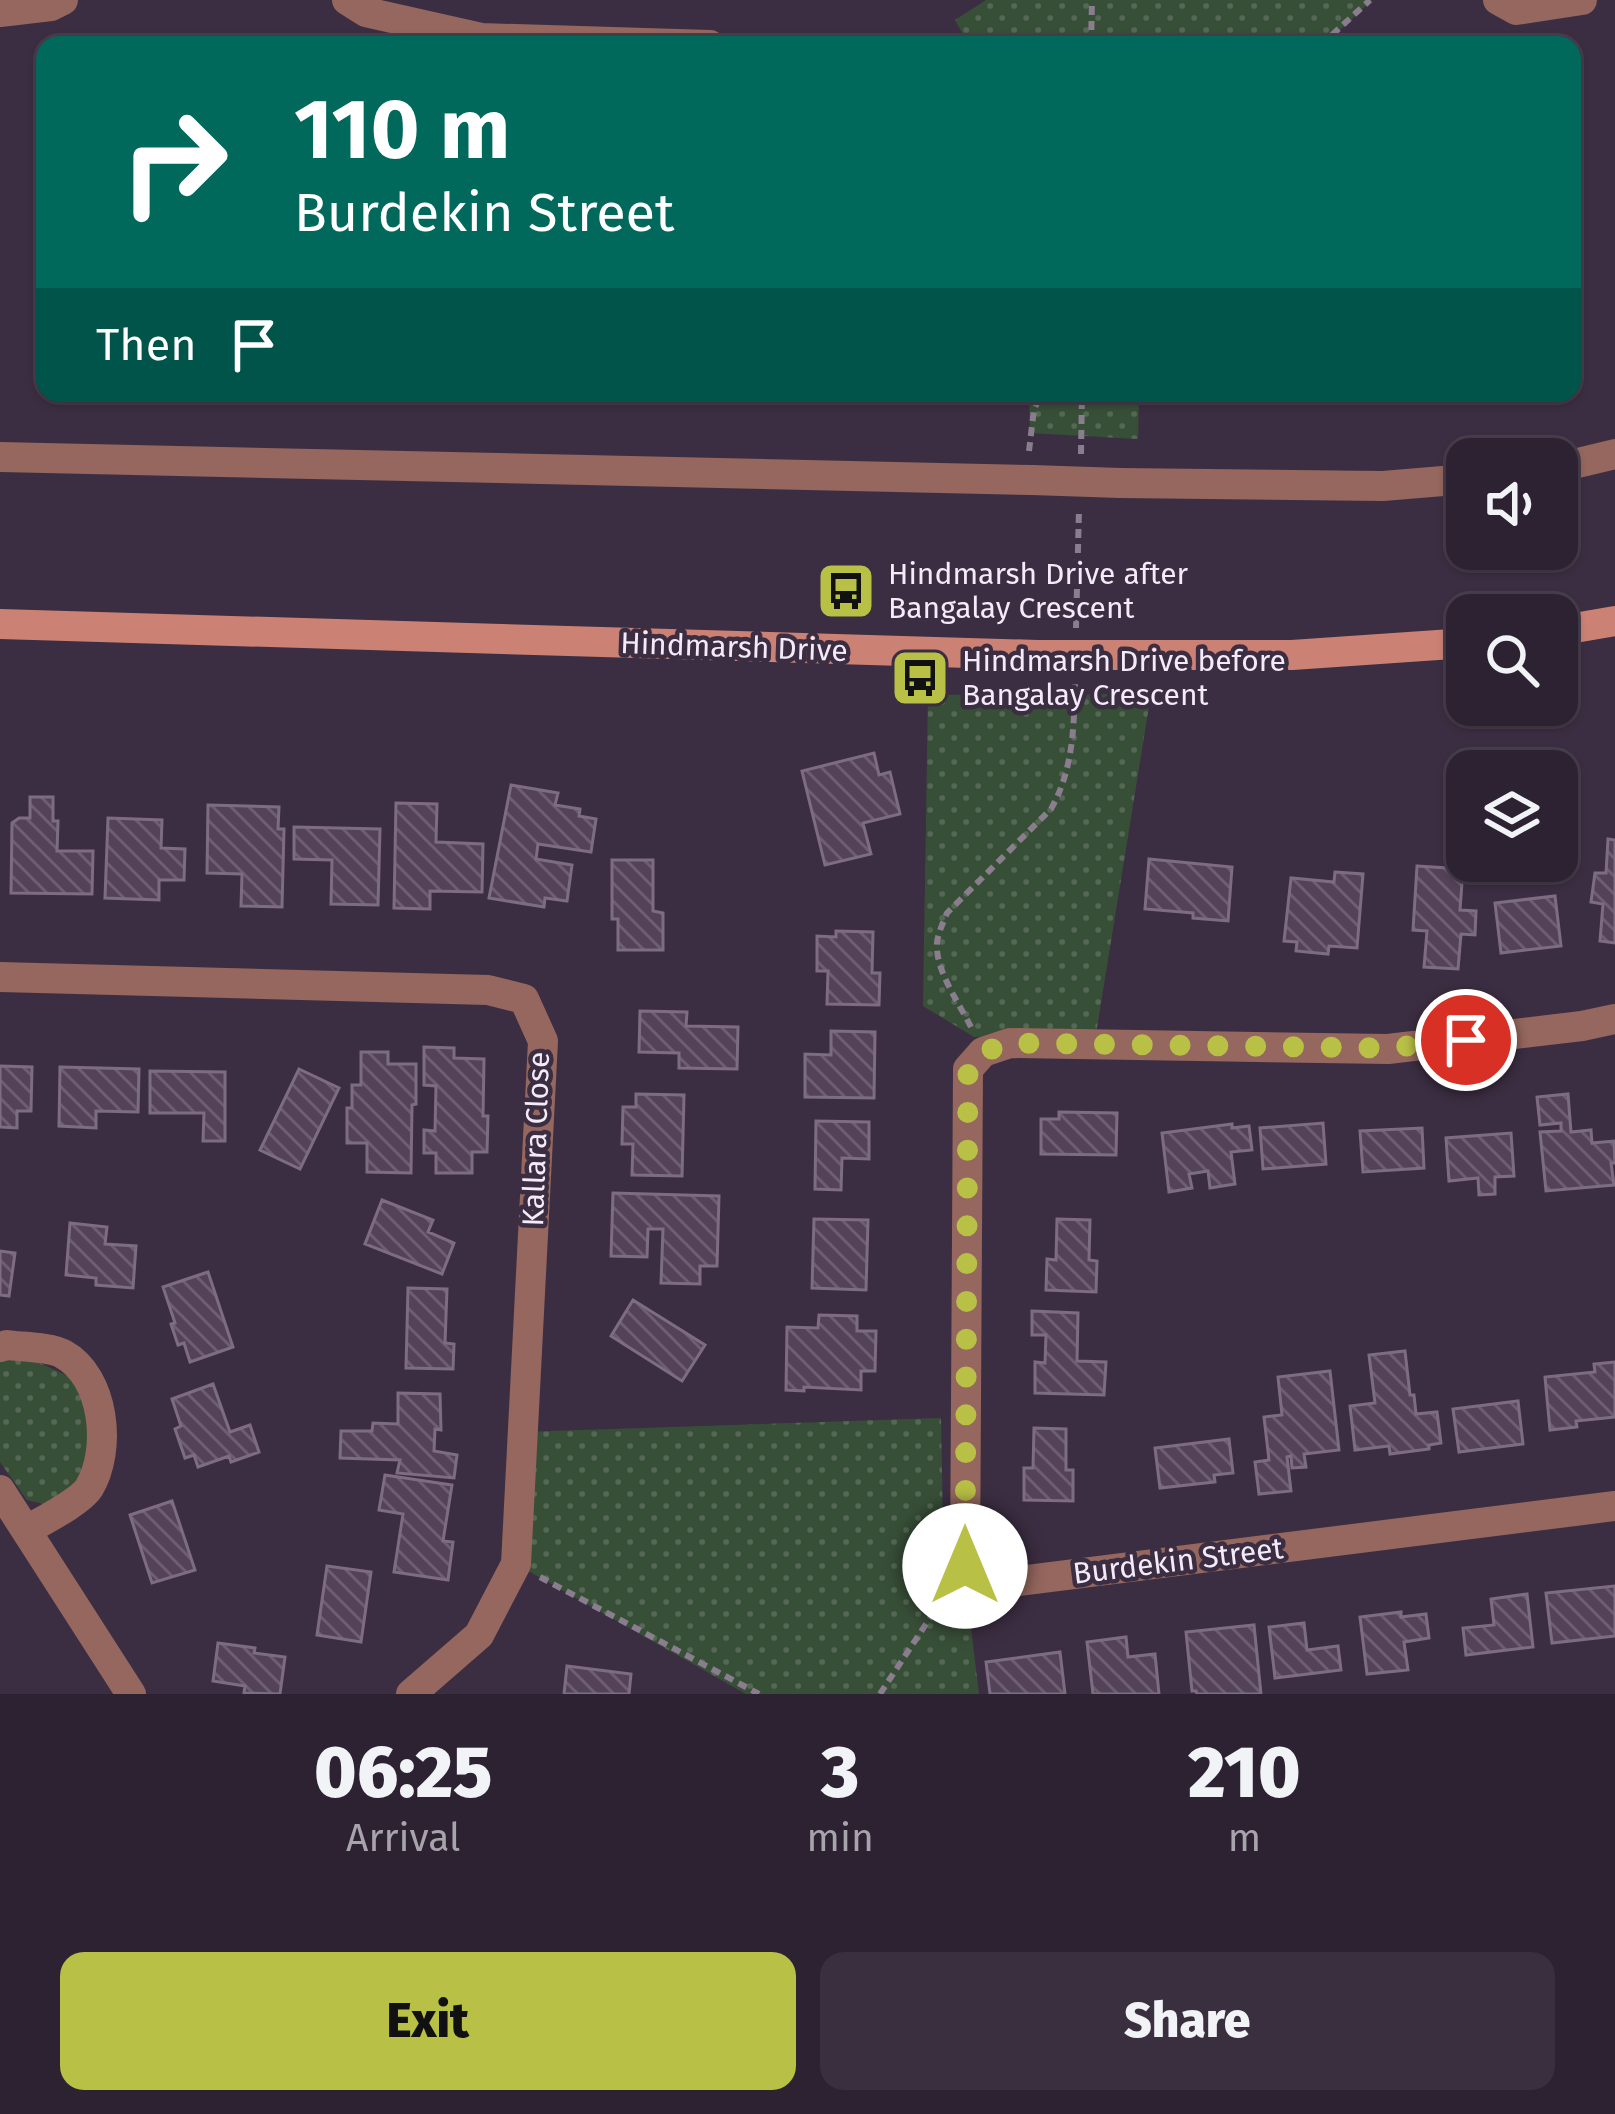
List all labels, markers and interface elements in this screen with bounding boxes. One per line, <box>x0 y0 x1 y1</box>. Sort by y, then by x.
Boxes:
text: 110 m <box>294 79 510 180</box>
icon: right <box>96 84 252 240</box>
text: Burdekin Street <box>294 181 675 245</box>
icon: arrive <box>221 312 287 378</box>
text: Then <box>96 318 197 372</box>
map controls <box>1446 438 1578 882</box>
button: sound <box>1446 438 1578 570</box>
place label: Hindmarsh Drive after Bangalay Crescent <box>888 556 1188 626</box>
bus stop icon: Hindmarsh Drive after Bangalay Crescent <box>815 560 877 622</box>
button: search <box>1446 594 1578 726</box>
street label: Hindmarsh Drive <box>620 625 848 669</box>
place label: Hindmarsh Drive before Bangalay Crescent <box>962 643 1286 713</box>
bus stop icon: Hindmarsh Drive before Bangalay Crescent <box>889 647 951 709</box>
button: layers <box>1446 750 1578 882</box>
pin <box>1415 989 1517 1091</box>
icon: arrive <box>1433 1007 1499 1073</box>
street label: Kallara Close <box>515 1051 557 1227</box>
position arrow <box>902 1503 1028 1629</box>
street label: Burdekin Street <box>1071 1530 1285 1592</box>
text: 06:25 <box>314 1730 492 1816</box>
text: 3 <box>821 1730 859 1816</box>
text: 210 <box>1188 1730 1301 1816</box>
text: Arrival <box>346 1815 460 1861</box>
text: min <box>807 1815 874 1861</box>
text: m <box>1228 1815 1261 1861</box>
button: Exit <box>60 1952 796 2090</box>
button: Share <box>820 1952 1555 2090</box>

